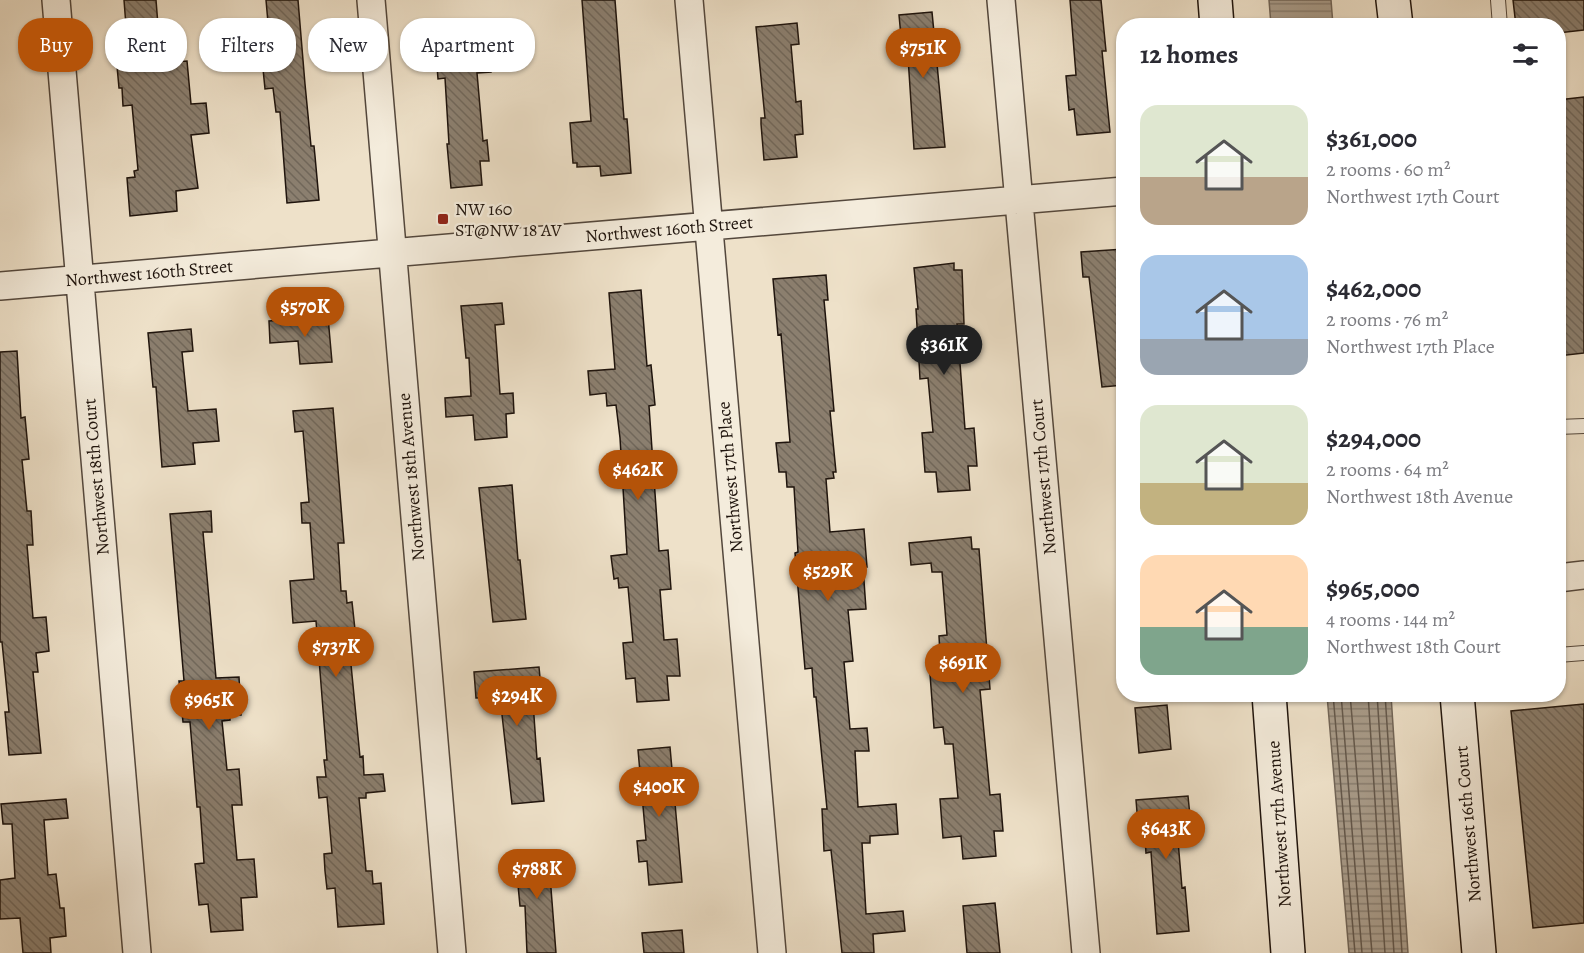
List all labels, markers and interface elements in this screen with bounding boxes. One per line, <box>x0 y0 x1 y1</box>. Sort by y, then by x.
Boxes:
chip: Buy <box>18 18 93 72</box>
chip: Rent <box>105 18 187 72</box>
chip: Filters <box>199 18 296 72</box>
chip: New <box>308 18 388 72</box>
chip: Apartment <box>400 18 535 72</box>
pin: $751K <box>881 28 965 79</box>
text: $751K <box>900 34 946 61</box>
text: 12 homes <box>1140 37 1238 72</box>
icon: filters <box>1509 38 1542 71</box>
text: $361,000 <box>1326 121 1417 156</box>
icon: home <box>1188 129 1260 201</box>
text: 2 rooms · 60 m² <box>1326 156 1450 183</box>
text: Northwest 17th Court <box>1326 183 1499 210</box>
place label: NW 160 ST@NW 18 AV <box>455 197 562 242</box>
street label: Northwest 160th Street <box>584 210 754 248</box>
marker: NW 160 ST@NW 18 AV <box>436 212 450 226</box>
street label: Northwest 160th Street <box>64 254 234 292</box>
text: $462,000 <box>1326 271 1421 306</box>
icon: home <box>1188 279 1260 351</box>
pin: $570K <box>263 287 347 338</box>
text: $570K <box>280 293 330 320</box>
text: 2 rooms · 76 m² <box>1326 306 1448 333</box>
pin: $361K <box>902 325 986 376</box>
text: $361K <box>920 331 968 358</box>
text: Northwest 17th Place <box>1326 333 1495 360</box>
street label: Northwest 18th Avenue <box>392 392 430 562</box>
street label: Northwest 18th Court <box>77 398 115 556</box>
street label: Northwest 17th Court <box>1024 398 1062 556</box>
street label: Northwest 17th Place <box>711 400 749 554</box>
text: $294,000 <box>1326 421 1421 456</box>
icon: home <box>1188 429 1260 501</box>
pin: $462K <box>596 450 680 501</box>
text: $462K <box>613 456 663 483</box>
text: 2 rooms · 64 m² <box>1326 456 1449 483</box>
text: Northwest 18th Avenue <box>1326 483 1513 510</box>
pin: $529K <box>786 551 870 602</box>
text: $529K <box>803 557 853 584</box>
text: $965,000 <box>1326 571 1420 606</box>
icon: home <box>1188 579 1260 651</box>
text: 4 rooms · 144 m² <box>1326 606 1455 633</box>
pin: $737K <box>294 627 378 678</box>
text: $737K <box>312 633 360 660</box>
text: Northwest 18th Court <box>1326 633 1501 660</box>
pin: $691K <box>921 643 1005 694</box>
text: $691K <box>939 649 987 676</box>
pin: $294K <box>475 676 559 727</box>
pin: $965K <box>167 680 251 731</box>
text: $294K <box>492 682 542 709</box>
text: $965K <box>184 686 234 713</box>
street label: Northwest 17th Avenue <box>1261 740 1297 908</box>
street label: Northwest 16th Court <box>1449 745 1487 903</box>
pin: $400K <box>617 767 701 818</box>
text: $400K <box>633 773 685 800</box>
pin: $643K <box>1124 809 1208 860</box>
text: $643K <box>1141 815 1191 842</box>
pin: $788K <box>495 849 579 900</box>
text: $788K <box>512 855 562 882</box>

